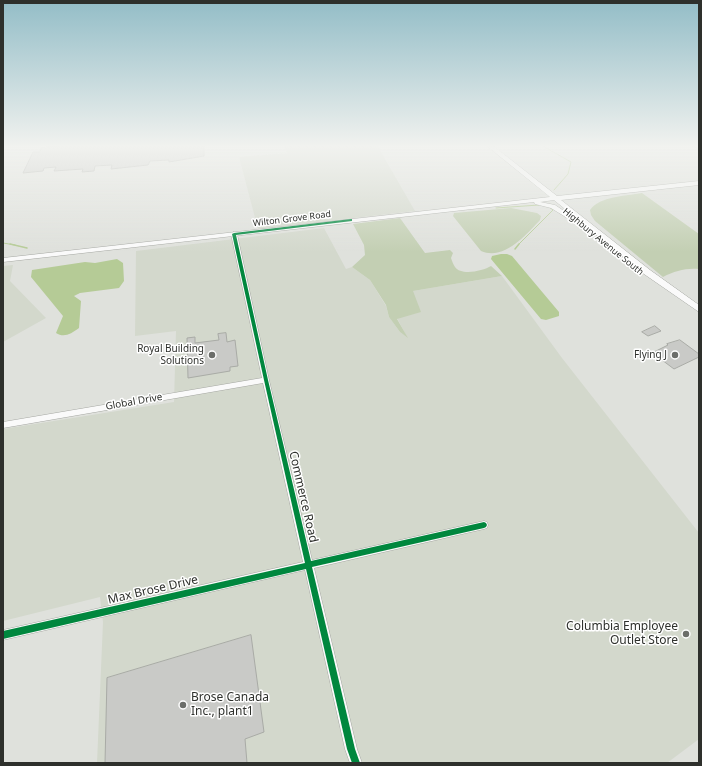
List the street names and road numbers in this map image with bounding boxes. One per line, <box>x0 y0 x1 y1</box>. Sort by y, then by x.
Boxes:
street label: Highbury Avenue South <box>561 206 645 278</box>
street label: Wilton Grove Road <box>252 209 332 229</box>
street label: Global Drive <box>105 391 163 413</box>
street label: Commerce Road <box>285 450 321 544</box>
street label: Max Brose Drive <box>106 573 200 607</box>

